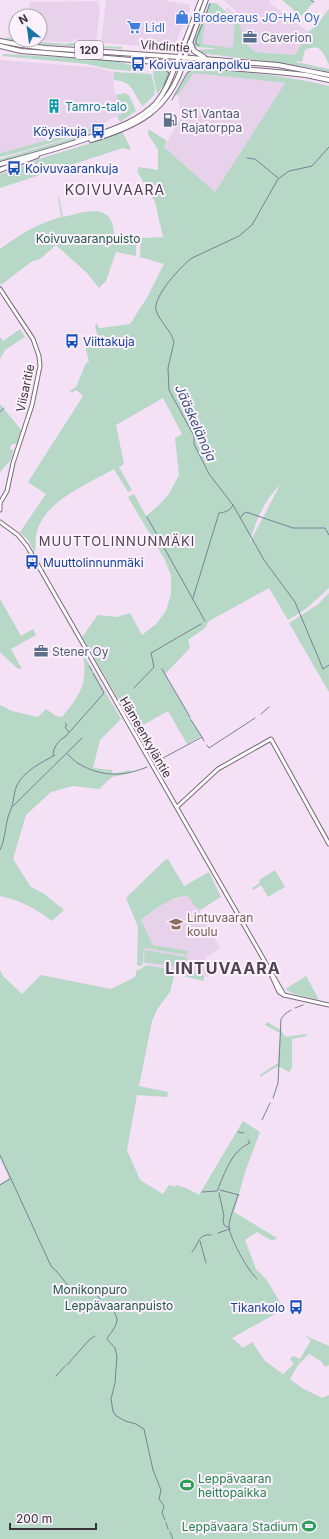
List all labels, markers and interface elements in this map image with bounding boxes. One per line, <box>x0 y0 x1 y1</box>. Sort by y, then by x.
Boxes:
north arrow <box>8 8 48 48</box>
shop icon: Brodeeraus JO-HA Oy <box>174 9 190 25</box>
place label: Brodeeraus JO-HA Oy <box>193 10 320 25</box>
text: N <box>16 11 30 27</box>
supermarket icon: Lidl <box>126 19 142 35</box>
place label: Lidl <box>145 20 165 35</box>
office icon: Caverion <box>242 29 258 45</box>
place label: Caverion <box>261 30 312 45</box>
street label: Vihdintie <box>140 37 190 55</box>
road number: 120 <box>75 41 103 59</box>
bus stop icon: Koivuvaaranpolku <box>130 56 146 72</box>
place label: Koivuvaaranpolku <box>149 57 250 72</box>
building icon: Tamro-talo <box>46 98 62 114</box>
place label: Tamro-talo <box>65 99 127 114</box>
place label: St1 Vantaa Rajatorppa <box>181 106 242 135</box>
fuel station icon: St1 Vantaa Rajatorppa <box>162 112 178 128</box>
bus stop icon: Köysikuja <box>90 123 106 139</box>
place label: Köysikuja <box>33 124 87 139</box>
bus stop icon: Koivuvaarankuja <box>6 160 22 176</box>
place label: Koivuvaarankuja <box>25 161 118 176</box>
district label: KOIVUVAARA <box>65 181 165 198</box>
park label: Koivuvaaranpuisto <box>36 231 140 246</box>
bus stop icon: Viittakuja <box>64 333 80 349</box>
place label: Viittakuja <box>83 334 135 349</box>
street label: Viisaritie <box>13 363 37 413</box>
water label: Jääskelänoja <box>172 382 220 464</box>
district label: MUUTTOLINNUNMÄKI <box>39 533 195 549</box>
bus stop icon: Muuttolinnunmäki <box>24 554 40 570</box>
place label: Muuttolinnunmäki <box>43 555 144 570</box>
office icon: Stener Oy <box>33 643 49 659</box>
place label: Stener Oy <box>52 644 109 659</box>
street label: Hämeenkyläntie <box>117 694 175 780</box>
place label: Lintuvaaran koulu <box>187 910 253 939</box>
school or university icon: Lintuvaaran koulu <box>168 916 184 932</box>
district label: LINTUVAARA <box>165 958 281 978</box>
park label: Monikonpuro <box>53 1282 127 1297</box>
park label: Leppävaaranpuisto <box>65 1298 173 1313</box>
bus stop icon: Tikankolo <box>288 1299 304 1315</box>
place label: Tikankolo <box>230 1300 285 1315</box>
place label: Leppävaaran heittopaikka <box>198 1471 272 1500</box>
sports icon: Leppävaaran heittopaikka <box>179 1477 195 1493</box>
scale bar <box>10 1505 96 1531</box>
text: 200 m <box>16 1511 52 1526</box>
sports icon: Leppävaara Stadium <box>301 1518 317 1534</box>
place label: Leppävaara Stadium <box>182 1519 298 1534</box>

